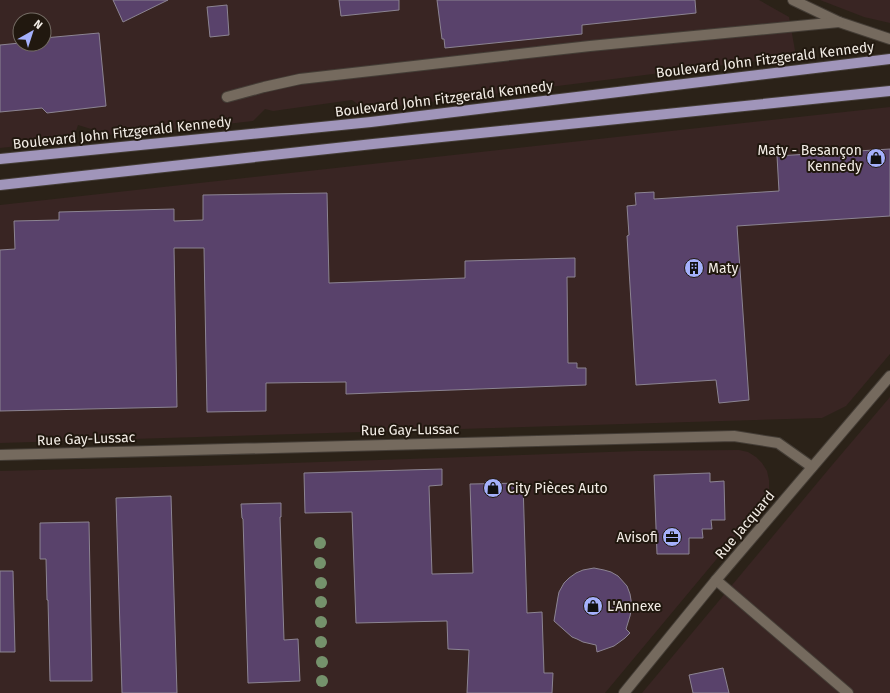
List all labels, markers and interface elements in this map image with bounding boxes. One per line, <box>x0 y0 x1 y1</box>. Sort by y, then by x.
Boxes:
north arrow <box>12 12 52 52</box>
text: N <box>31 17 45 32</box>
street label: Boulevard John Fitzgerald Kennedy <box>655 38 875 82</box>
street label: Boulevard John Fitzgerald Kennedy <box>334 77 554 121</box>
street label: Boulevard John Fitzgerald Kennedy <box>12 113 232 153</box>
place label: Maty - Besançon Kennedy <box>757 142 862 175</box>
shop icon: Maty - Besançon Kennedy <box>865 147 887 169</box>
building icon: Maty <box>683 257 705 279</box>
place label: Maty <box>708 260 738 277</box>
street label: Rue Gay-Lussac <box>361 421 460 439</box>
street label: Rue Gay-Lussac <box>36 429 136 449</box>
shop icon: City Pièces Auto <box>482 477 504 499</box>
place label: City Pièces Auto <box>507 480 608 497</box>
street label: Rue Jacquard <box>712 487 778 563</box>
office icon: Avisofi <box>661 526 683 548</box>
place label: Avisofi <box>616 529 658 546</box>
shop icon: L'Annexe <box>582 595 604 617</box>
place label: L'Annexe <box>607 598 661 615</box>

